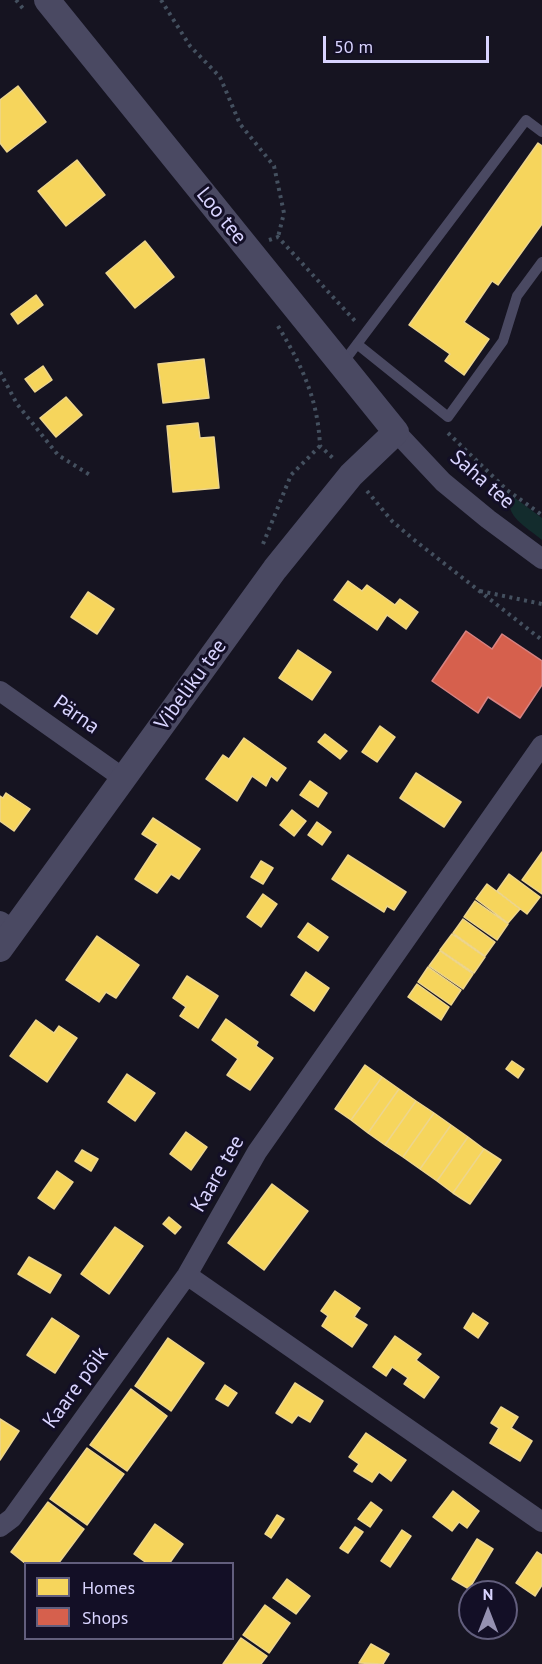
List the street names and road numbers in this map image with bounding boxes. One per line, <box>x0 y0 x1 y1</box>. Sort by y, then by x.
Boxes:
street label: Loo tee <box>191 183 251 249</box>
street label: Saha tee <box>445 445 519 515</box>
street label: Vibeliku tee <box>150 635 232 735</box>
street label: Pärna <box>48 690 104 740</box>
street label: Kaare tee <box>186 1131 250 1217</box>
street label: Kaare põik <box>38 1342 114 1434</box>

